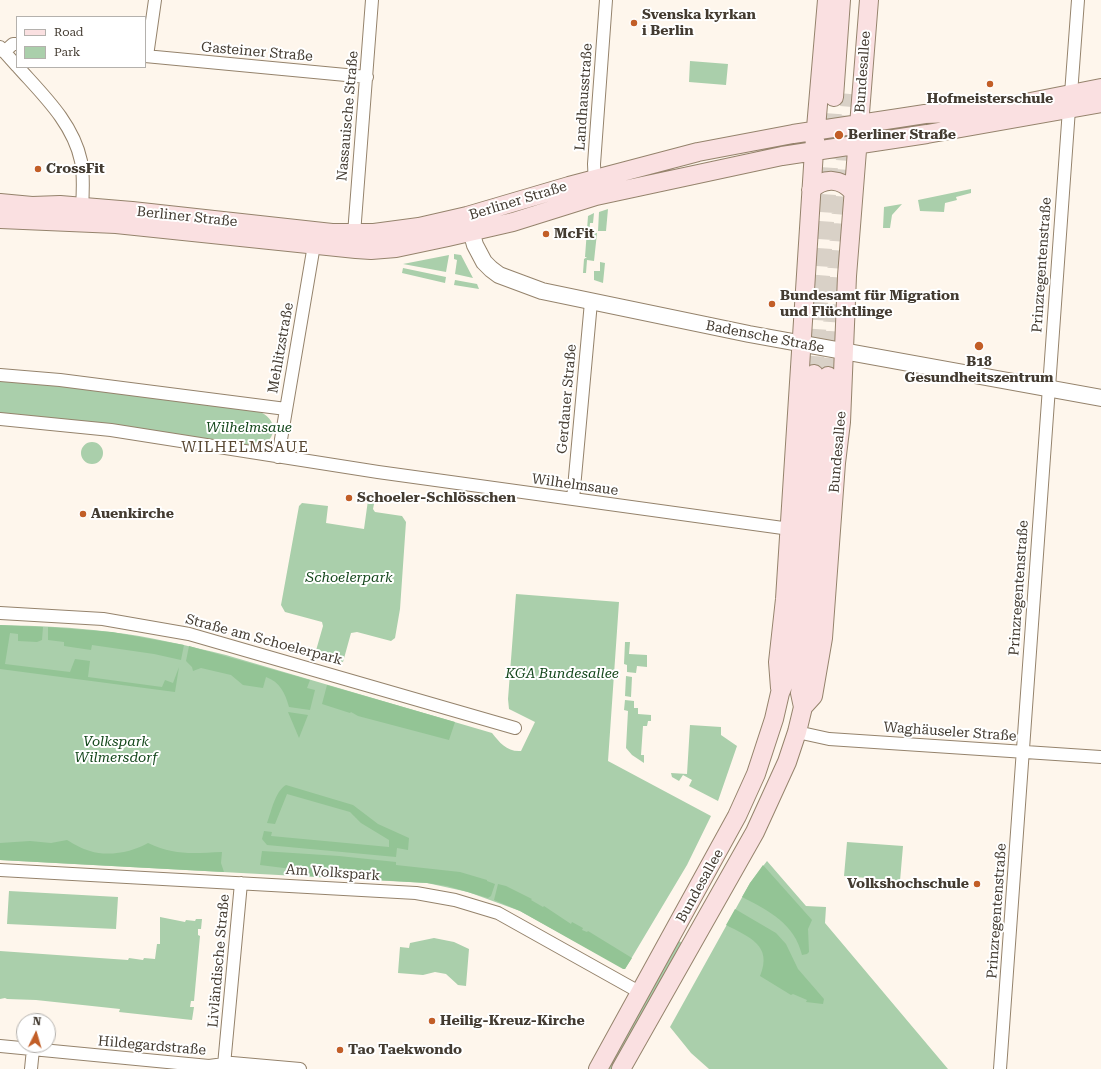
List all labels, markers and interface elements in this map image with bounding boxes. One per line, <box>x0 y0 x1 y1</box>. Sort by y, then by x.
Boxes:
place label: Svenska kyrkan i Berlin <box>642 7 756 40</box>
legend <box>16 16 146 68</box>
marker: Svenska kyrkan i Berlin <box>629 18 639 28</box>
text: Road <box>54 25 83 39</box>
street label: Bundesallee <box>852 31 874 113</box>
street label: Gasteiner Straße <box>200 39 314 65</box>
street label: Landhausstraße <box>572 43 596 151</box>
text: Park <box>54 45 80 59</box>
street label: Nassauische Straße <box>334 50 362 182</box>
marker: Hofmeisterschule <box>985 79 995 89</box>
place label: Hofmeisterschule <box>927 91 1053 107</box>
place label: Berliner Straße <box>848 127 956 143</box>
marker: Berliner Straße <box>833 129 845 141</box>
place label: CrossFit <box>46 161 105 177</box>
marker: CrossFit <box>33 164 43 174</box>
street label: Berliner Straße <box>467 178 569 224</box>
street label: Prinzregentenstraße <box>1029 197 1055 333</box>
street label: Berliner Straße <box>136 203 238 231</box>
place label: McFit <box>554 226 595 242</box>
marker: McFit <box>541 229 551 239</box>
place label: Bundesamt für Migration und Flüchtlinge <box>780 288 959 320</box>
marker: Bundesamt für Migration und Flüchtlinge <box>767 299 777 309</box>
street label: Mehlitzstraße <box>265 301 297 395</box>
street label: Badensche Straße <box>704 317 826 357</box>
marker: B18 Gesundheitszentrum <box>973 340 985 352</box>
street label: Gerdauer Straße <box>554 343 580 455</box>
place label: B18 Gesundheitszentrum <box>904 354 1054 386</box>
street label: Bundesallee <box>826 410 850 494</box>
park label: Wilhelmsaue <box>206 420 292 436</box>
district label: WILHELMSAUE <box>181 439 309 457</box>
street label: Wilhelmsaue <box>531 471 619 499</box>
place label: Schoeler-Schlösschen <box>357 490 516 506</box>
marker: Schoeler-Schlösschen <box>344 493 354 503</box>
place label: Auenkirche <box>91 506 174 522</box>
marker: Auenkirche <box>78 509 88 519</box>
street label: Prinzregentenstraße <box>1006 520 1032 656</box>
park label: Schoelerpark <box>305 570 393 586</box>
street label: Straße am Schoelerpark <box>184 611 344 669</box>
park label: KGA Bundesallee <box>505 666 619 682</box>
street label: Waghäuseler Straße <box>883 719 1017 745</box>
park label: Volkspark Wilmersdorf <box>75 734 157 766</box>
street label: Prinzregentenstraße <box>984 843 1010 979</box>
street label: Bundesallee <box>673 846 727 926</box>
street label: Am Volkspark <box>285 861 381 885</box>
place label: Volkshochschule <box>847 876 969 892</box>
marker: Volkshochschule <box>972 879 982 889</box>
street label: Livländische Straße <box>205 894 233 1028</box>
north arrow <box>16 1013 56 1053</box>
place label: Heilig-Kreuz-Kirche <box>440 1013 585 1029</box>
text: N <box>32 1015 42 1028</box>
marker: Heilig-Kreuz-Kirche <box>427 1016 437 1026</box>
street label: Hildegardstraße <box>97 1033 207 1059</box>
place label: Tao Taekwondo <box>348 1042 462 1058</box>
marker: Tao Taekwondo <box>335 1045 345 1055</box>

